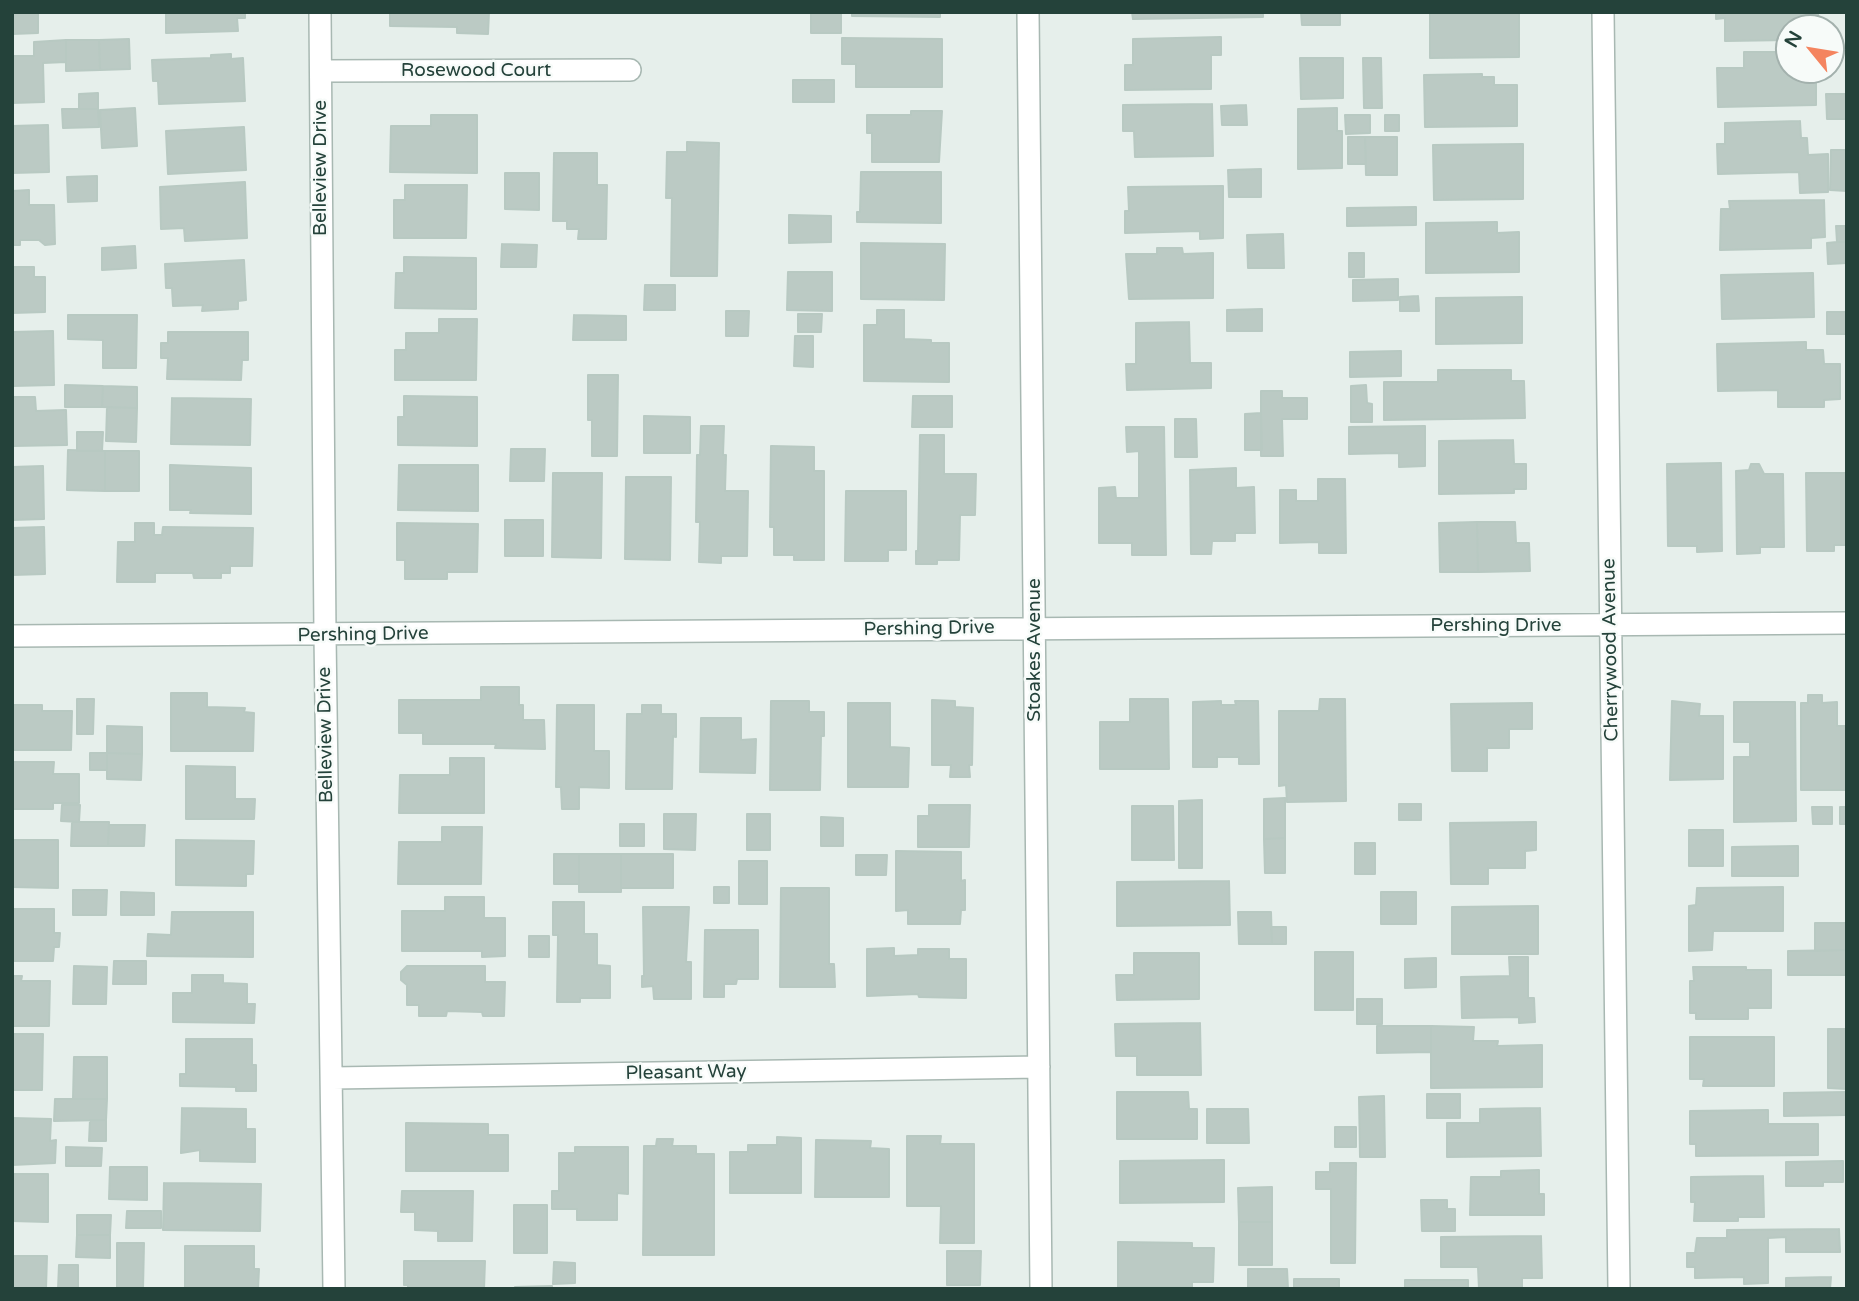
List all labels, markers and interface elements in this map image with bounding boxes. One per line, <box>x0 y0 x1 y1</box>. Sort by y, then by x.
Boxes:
north arrow <box>1775 14 1845 84</box>
text: N <box>1780 27 1807 52</box>
street label: Rosewood Court <box>401 60 551 82</box>
street label: Belleview Drive <box>310 100 332 236</box>
street label: Cherrywood Avenue <box>1598 558 1624 742</box>
street label: Stoakes Avenue <box>1024 578 1046 722</box>
street label: Pershing Drive <box>1430 615 1562 637</box>
street label: Pershing Drive <box>863 616 995 642</box>
street label: Pershing Drive <box>297 622 429 648</box>
street label: Belleview Drive <box>313 667 339 803</box>
street label: Pleasant Way <box>625 1061 747 1085</box>

